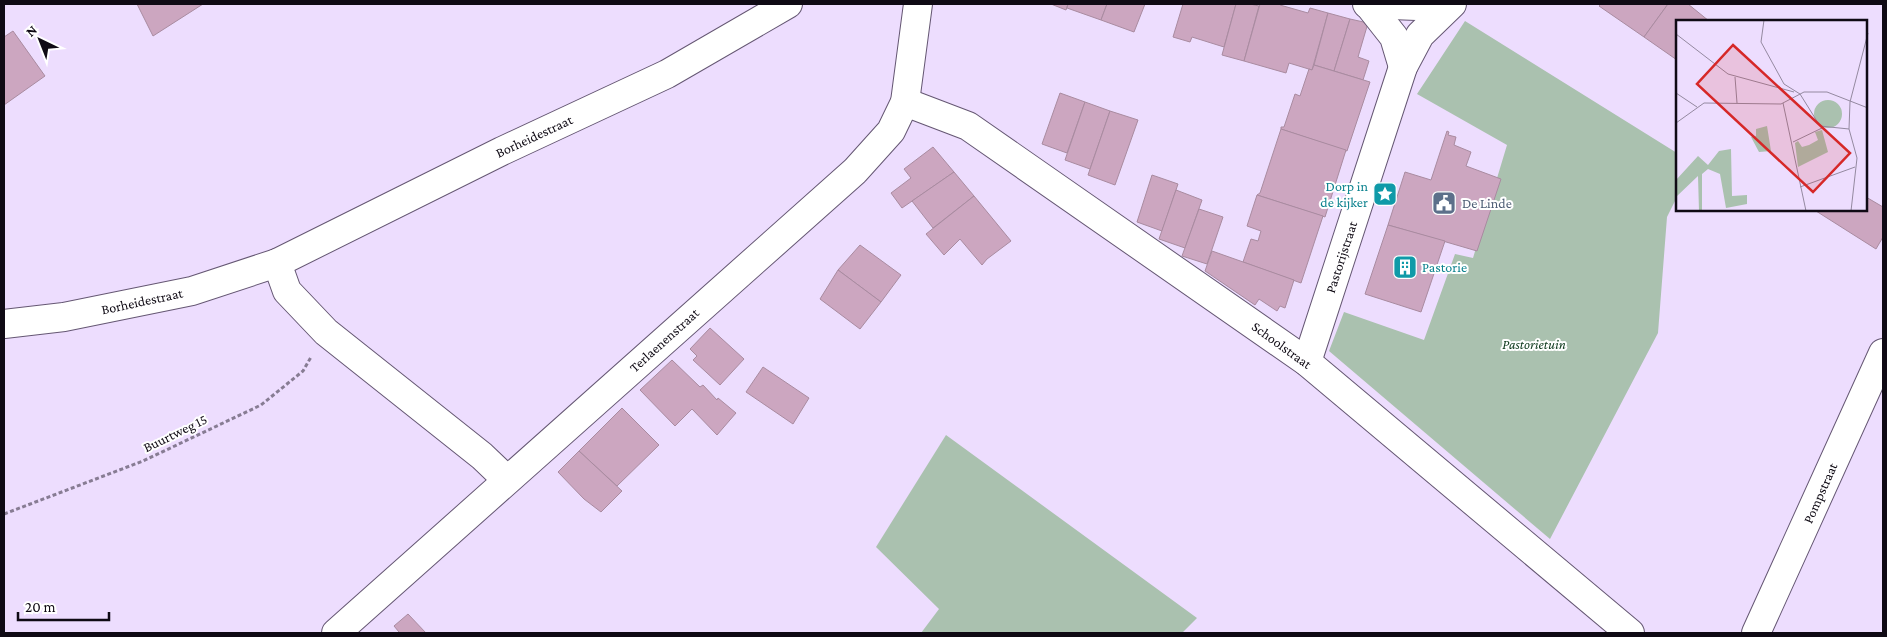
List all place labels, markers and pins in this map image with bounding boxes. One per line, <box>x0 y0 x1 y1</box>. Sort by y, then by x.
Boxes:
place label: Dorp in de kijker <box>1320 178 1368 211</box>
place icon: Dorp in de kijker <box>1372 181 1398 207</box>
public building icon: De Linde <box>1431 190 1457 216</box>
place label: De Linde <box>1462 195 1512 211</box>
building icon: Pastorie <box>1392 254 1418 280</box>
place label: Pastorie <box>1422 259 1467 275</box>

